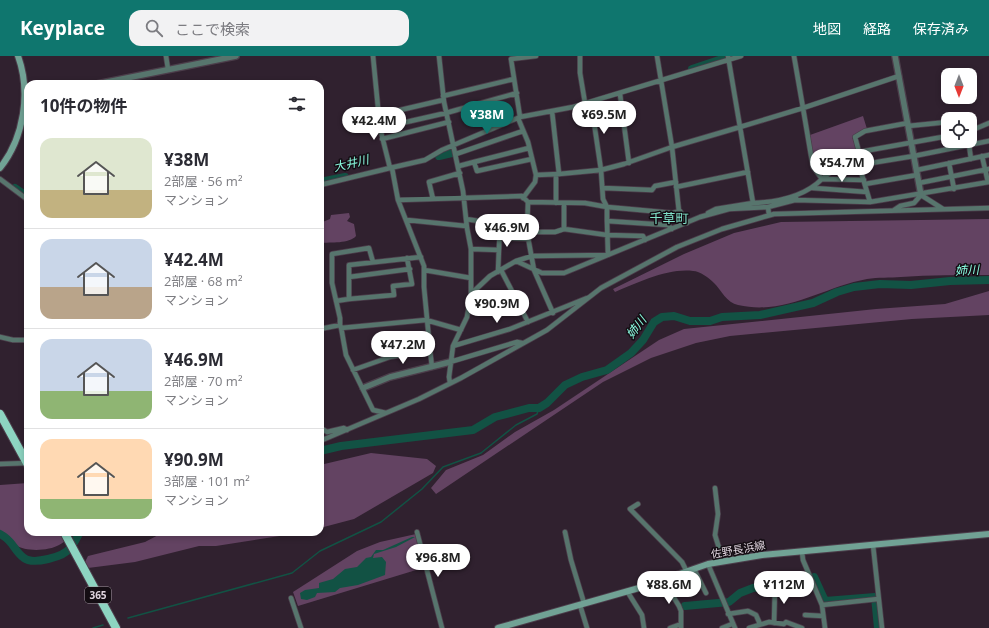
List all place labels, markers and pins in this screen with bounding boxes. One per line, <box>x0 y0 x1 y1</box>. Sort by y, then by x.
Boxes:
pin: ¥38M <box>463 101 511 135</box>
pin: ¥69.5M <box>571 101 637 135</box>
pin: ¥42.4M <box>341 107 407 141</box>
pin: ¥54.7M <box>809 149 875 183</box>
pin: ¥46.9M <box>474 214 540 248</box>
pin: ¥90.9M <box>464 290 530 324</box>
pin: ¥47.2M <box>370 331 436 365</box>
pin: ¥96.8M <box>405 544 471 578</box>
pin: ¥88.6M <box>636 571 702 605</box>
pin: ¥112M <box>756 571 812 605</box>

